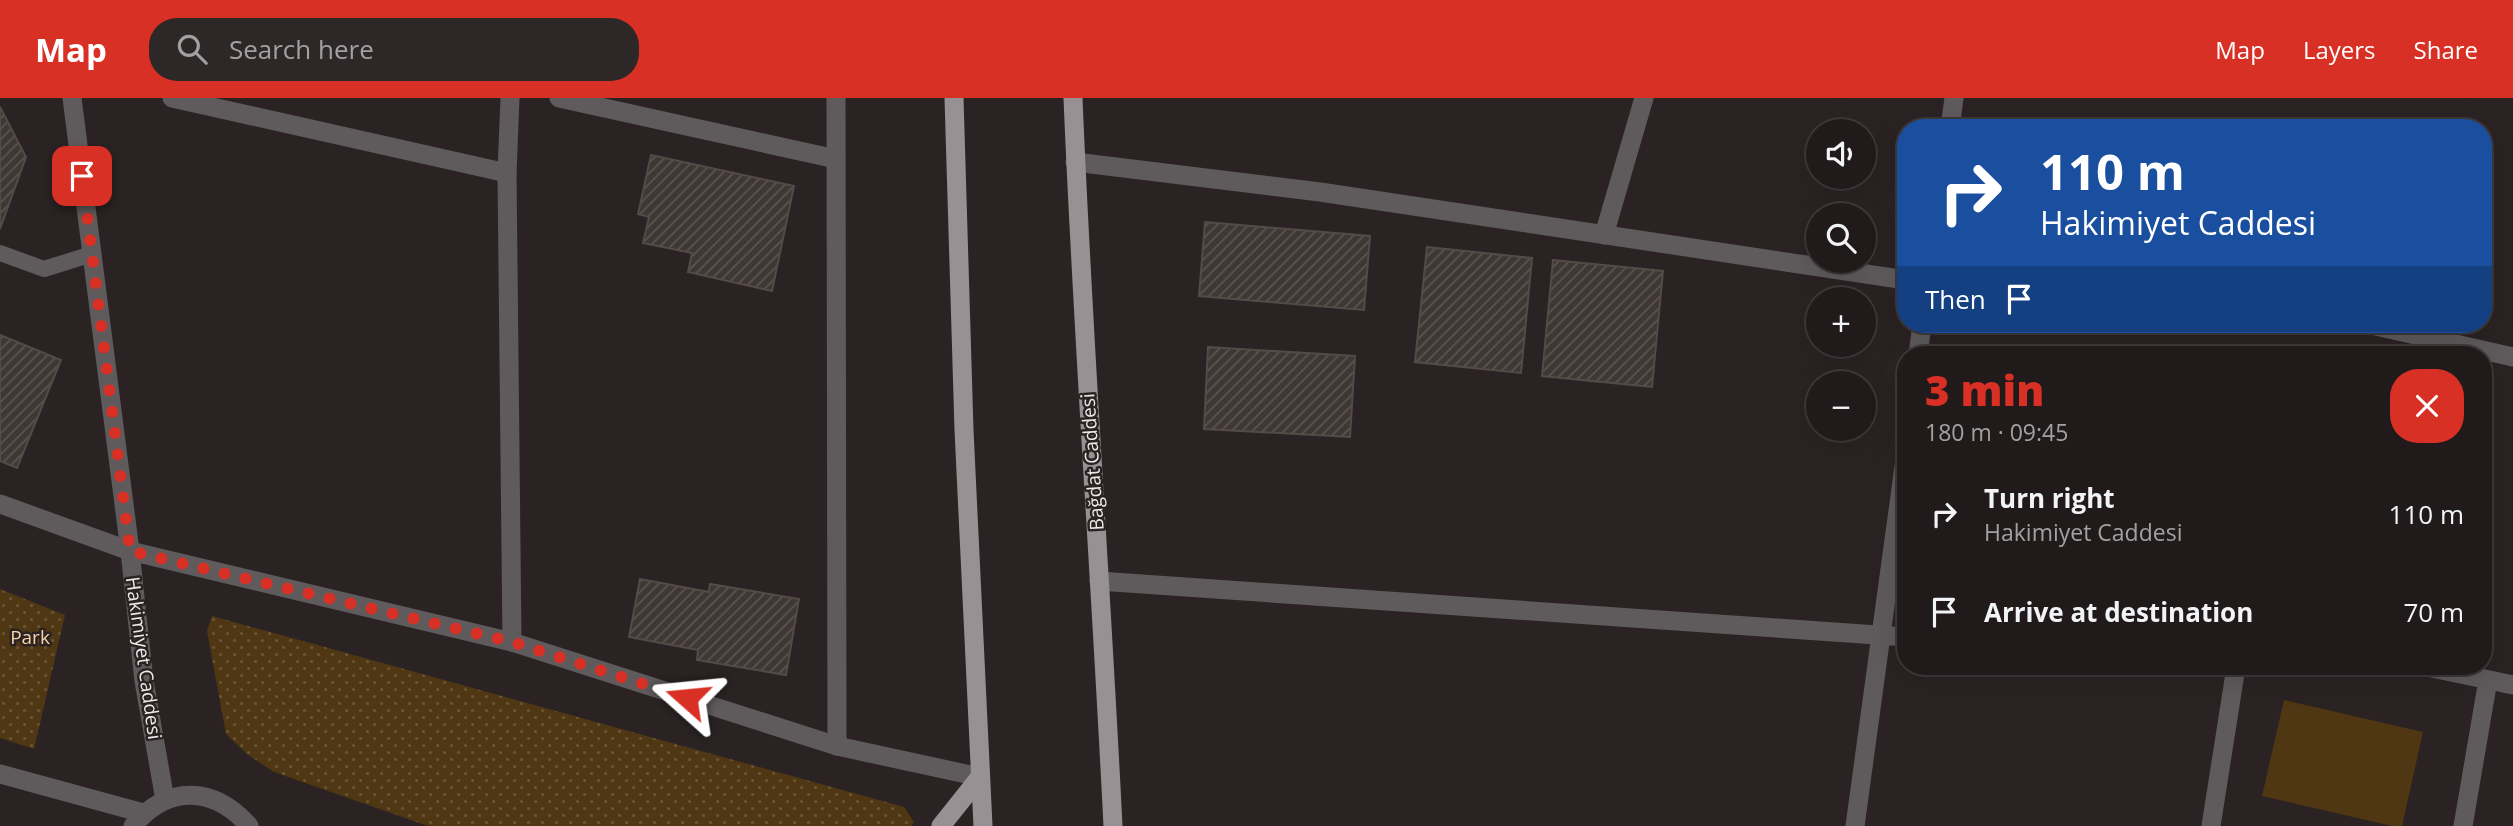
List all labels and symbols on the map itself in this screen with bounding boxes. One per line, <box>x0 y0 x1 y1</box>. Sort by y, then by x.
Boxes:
pin <box>52 146 112 206</box>
street label: Bağdat Caddesi <box>1074 393 1110 531</box>
street label: Hakimiyet Caddesi <box>120 575 168 741</box>
park label: Park <box>10 624 50 650</box>
position arrow <box>650 661 724 735</box>

